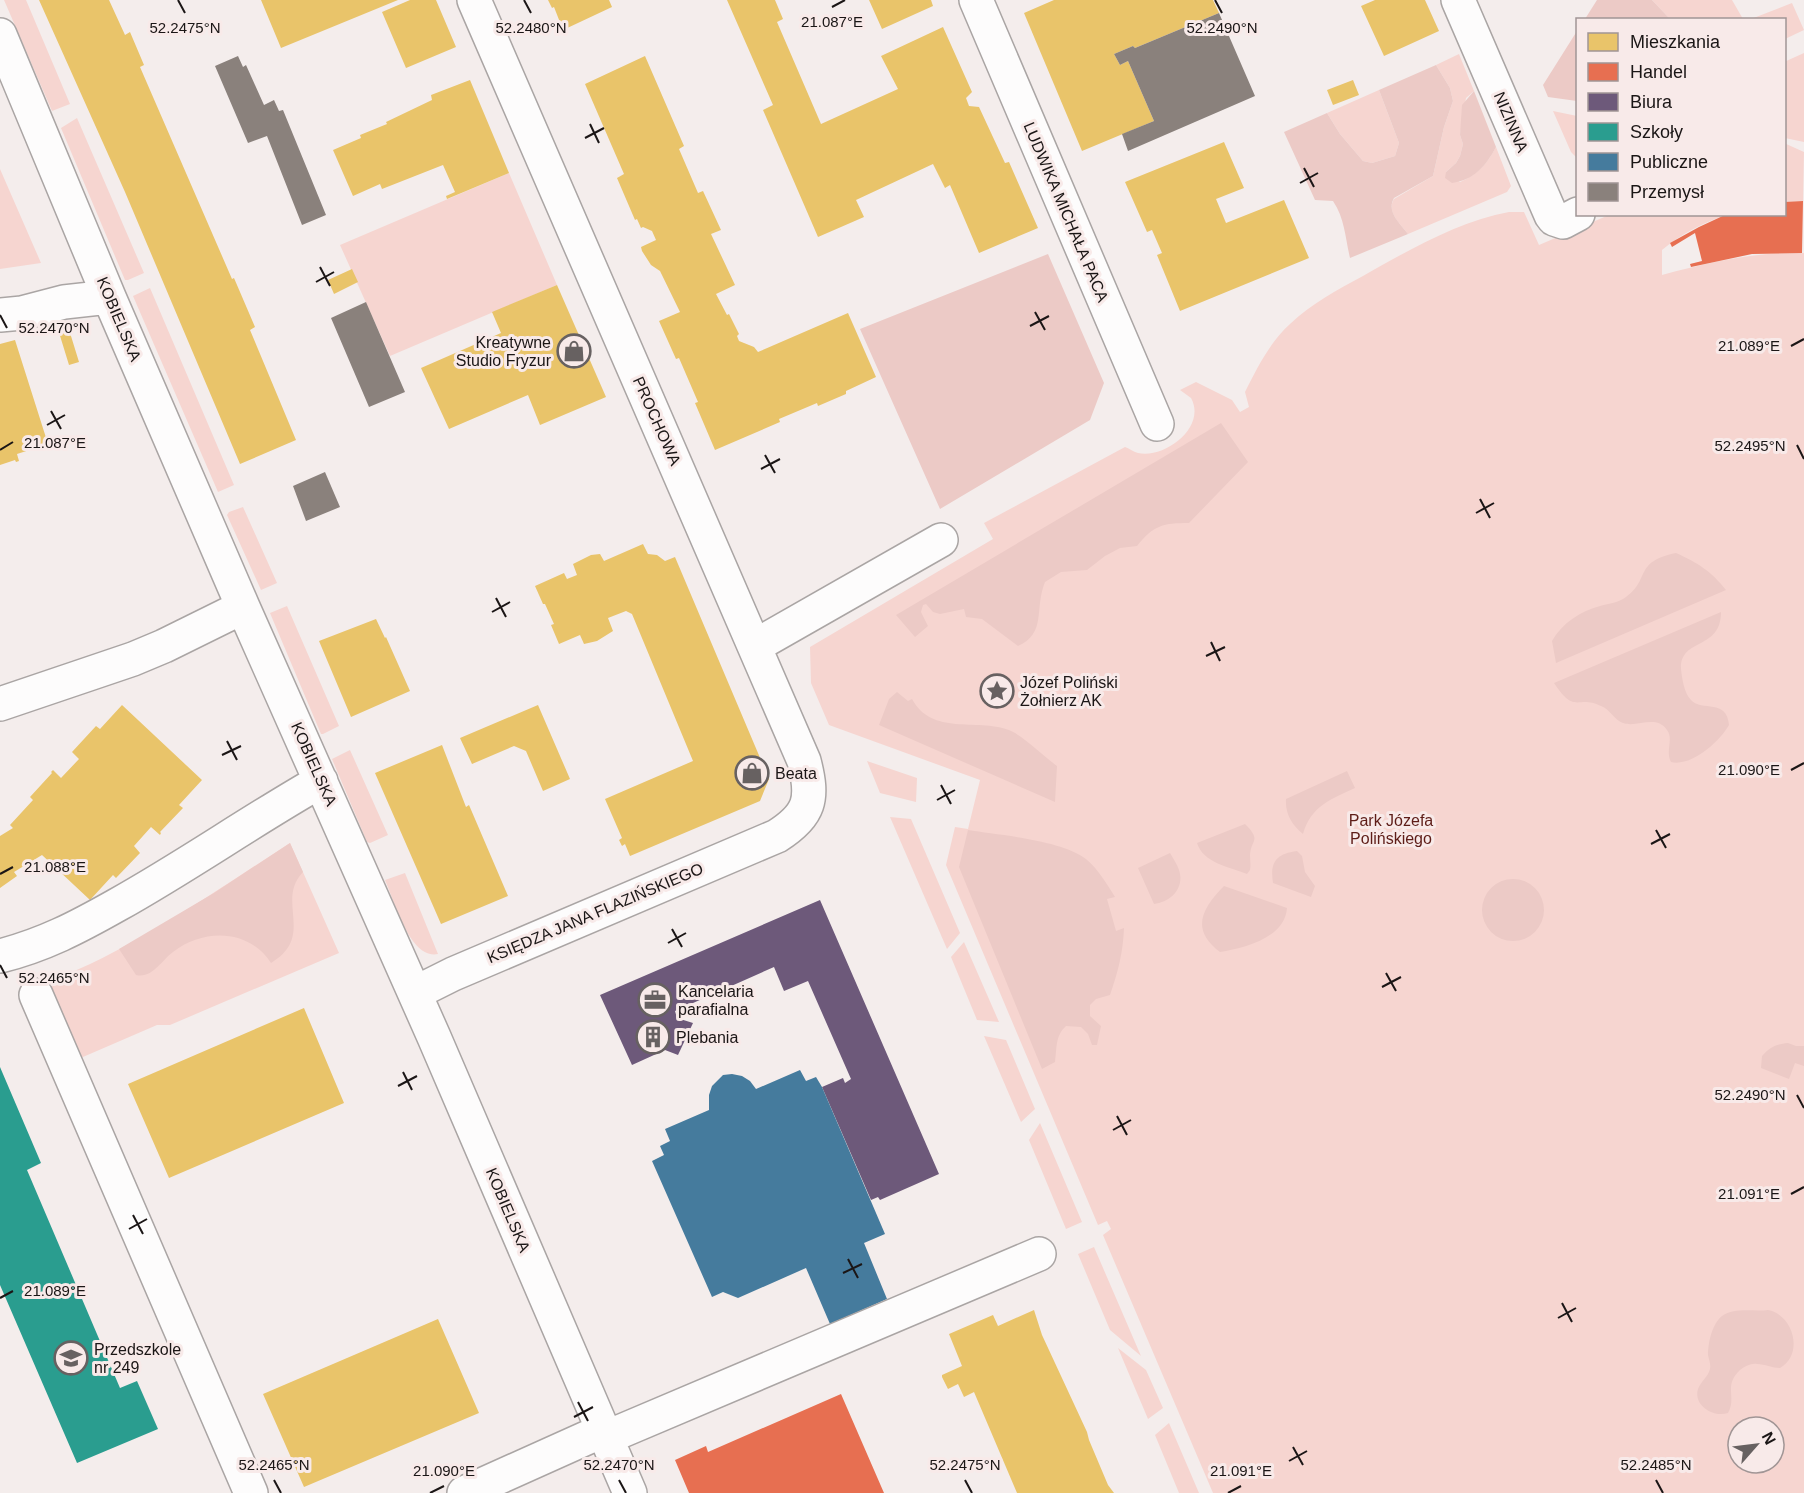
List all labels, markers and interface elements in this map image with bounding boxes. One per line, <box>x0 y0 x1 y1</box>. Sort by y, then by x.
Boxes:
text: 21.087°E <box>801 13 863 30</box>
legend <box>1576 18 1786 216</box>
text: 52.2475°N <box>149 19 221 36</box>
text: 52.2480°N <box>495 19 567 36</box>
text: 52.2490°N <box>1186 19 1258 36</box>
text: Mieszkania <box>1630 32 1721 52</box>
text: Handel <box>1630 62 1687 82</box>
street label: NIZINNA <box>1491 89 1531 155</box>
text: Biura <box>1630 92 1673 112</box>
street label: LUDWIKA MICHAŁA PACA <box>1020 120 1112 305</box>
text: Szkoły <box>1630 122 1683 142</box>
text: Publiczne <box>1630 152 1708 172</box>
text: Przemysł <box>1630 182 1704 202</box>
street label: KOBIELSKA <box>94 274 144 364</box>
text: 52.2470°N <box>18 319 90 336</box>
shop icon: Kreatywne Studio Fryzur <box>556 333 592 369</box>
place label: Kreatywne Studio Fryzur <box>456 334 552 369</box>
text: 21.089°E <box>1718 337 1780 354</box>
street label: PROCHOWA <box>630 374 684 468</box>
text: 21.087°E <box>24 434 86 451</box>
text: 52.2495°N <box>1714 437 1786 454</box>
place icon: Józef Poliński Żołnierz AK <box>979 673 1015 709</box>
place label: Józef Poliński Żołnierz AK <box>1020 674 1118 709</box>
street label: KOBIELSKA <box>288 720 340 809</box>
shop icon: Beata <box>734 755 770 791</box>
text: 21.090°E <box>1718 761 1780 778</box>
place label: Beata <box>775 765 817 782</box>
park label: Park Józefa Polińskiego <box>1349 812 1433 847</box>
text: 21.088°E <box>24 858 86 875</box>
street label: KSIĘDZA JANA FLAZIŃSKIEGO <box>484 859 706 966</box>
text: 52.2465°N <box>18 969 90 986</box>
office icon: Kancelaria parafialna <box>637 982 673 1018</box>
place label: Kancelaria parafialna <box>678 983 754 1018</box>
building icon: Plebania <box>635 1019 671 1055</box>
place label: Plebania <box>676 1029 738 1046</box>
text: 52.2490°N <box>1714 1086 1786 1103</box>
street label: KOBIELSKA <box>483 1165 533 1255</box>
text: 21.091°E <box>1718 1185 1780 1202</box>
text: 21.089°E <box>24 1282 86 1299</box>
school or university icon: Przedszkole nr 249 <box>53 1340 89 1376</box>
place label: Przedszkole nr 249 <box>94 1341 181 1376</box>
north arrow <box>1726 1415 1786 1475</box>
text: N <box>1759 1429 1779 1447</box>
text: 52.2465°N <box>238 1456 310 1473</box>
text: 52.2470°N <box>583 1456 655 1473</box>
text: 52.2475°N <box>929 1456 1001 1473</box>
text: 52.2485°N <box>1620 1456 1692 1473</box>
text: 21.090°E <box>413 1462 475 1479</box>
text: 21.091°E <box>1210 1462 1272 1479</box>

